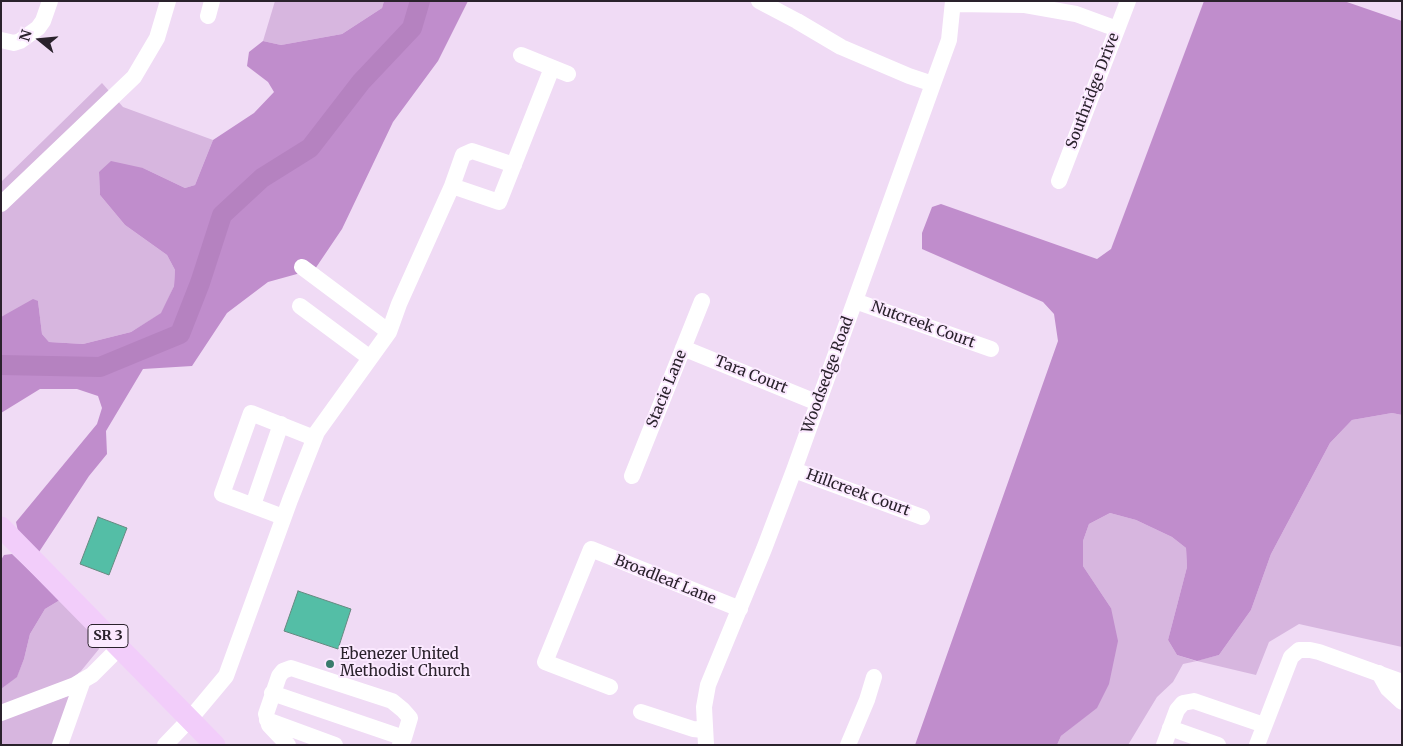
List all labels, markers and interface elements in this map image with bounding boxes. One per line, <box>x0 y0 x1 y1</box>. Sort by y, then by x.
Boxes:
north arrow <box>15 15 65 65</box>
text: N <box>15 28 36 44</box>
street label: Southridge Drive <box>1063 31 1123 151</box>
street label: Nutcreek Court <box>869 298 977 352</box>
street label: Woodsedge Road <box>799 314 857 436</box>
street label: Stacie Lane <box>643 348 691 430</box>
street label: Tara Court <box>712 352 790 398</box>
street label: Hillcreek Court <box>804 466 912 520</box>
street label: Broadleaf Lane <box>612 551 718 609</box>
road number: SR 3 <box>88 624 128 648</box>
place label: Ebenezer United Methodist Church <box>340 646 470 681</box>
marker: Ebenezer United Methodist Church <box>324 658 336 670</box>

